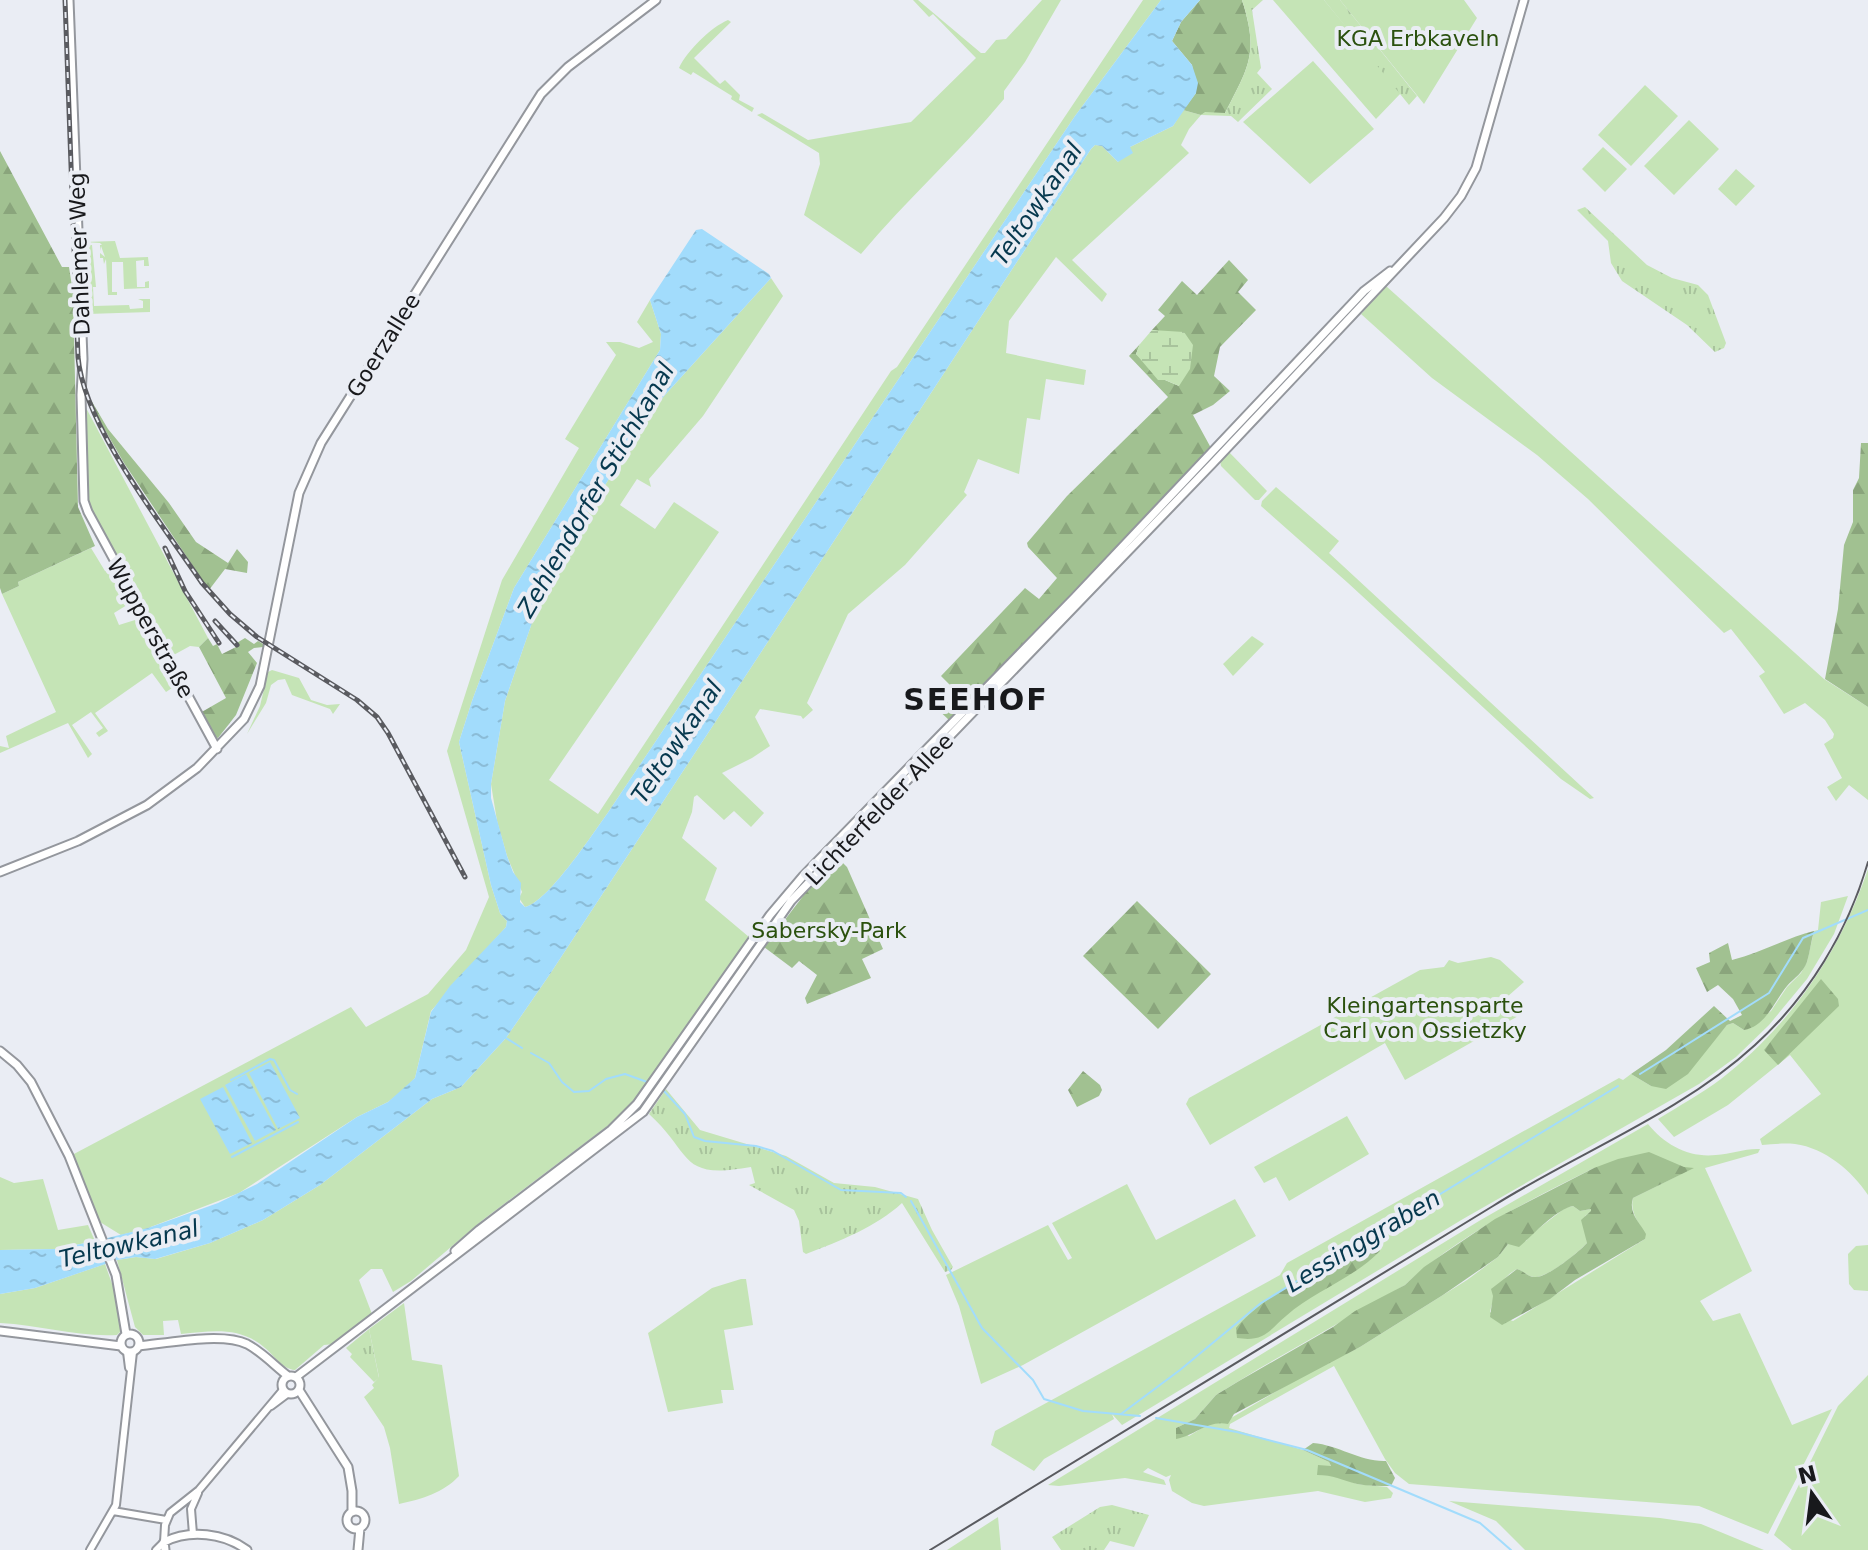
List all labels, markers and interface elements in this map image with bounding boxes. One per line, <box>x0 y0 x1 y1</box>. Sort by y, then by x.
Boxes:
park label: KGA Erbkaveln <box>1337 26 1499 51</box>
water label: Teltowkanal <box>986 137 1089 271</box>
street label: Dahlemer Weg <box>64 172 95 336</box>
street label: Goerzallee <box>342 289 425 402</box>
water label: Zehlendorfer Stichkanal <box>511 358 680 623</box>
street label: Wupperstraße <box>102 554 199 702</box>
water label: Teltowkanal <box>626 675 729 809</box>
district label: SEEHOF <box>903 682 1049 717</box>
street label: Lichterfelder Allee <box>801 728 958 890</box>
park label: Sabersky-Park <box>751 918 907 943</box>
park label: Kleingartensparte Carl von Ossietzky <box>1323 993 1527 1043</box>
water label: Lessinggraben <box>1281 1184 1445 1298</box>
water label: Teltowkanal <box>57 1214 202 1274</box>
north arrow <box>1772 1454 1852 1534</box>
text: N <box>1795 1461 1819 1489</box>

